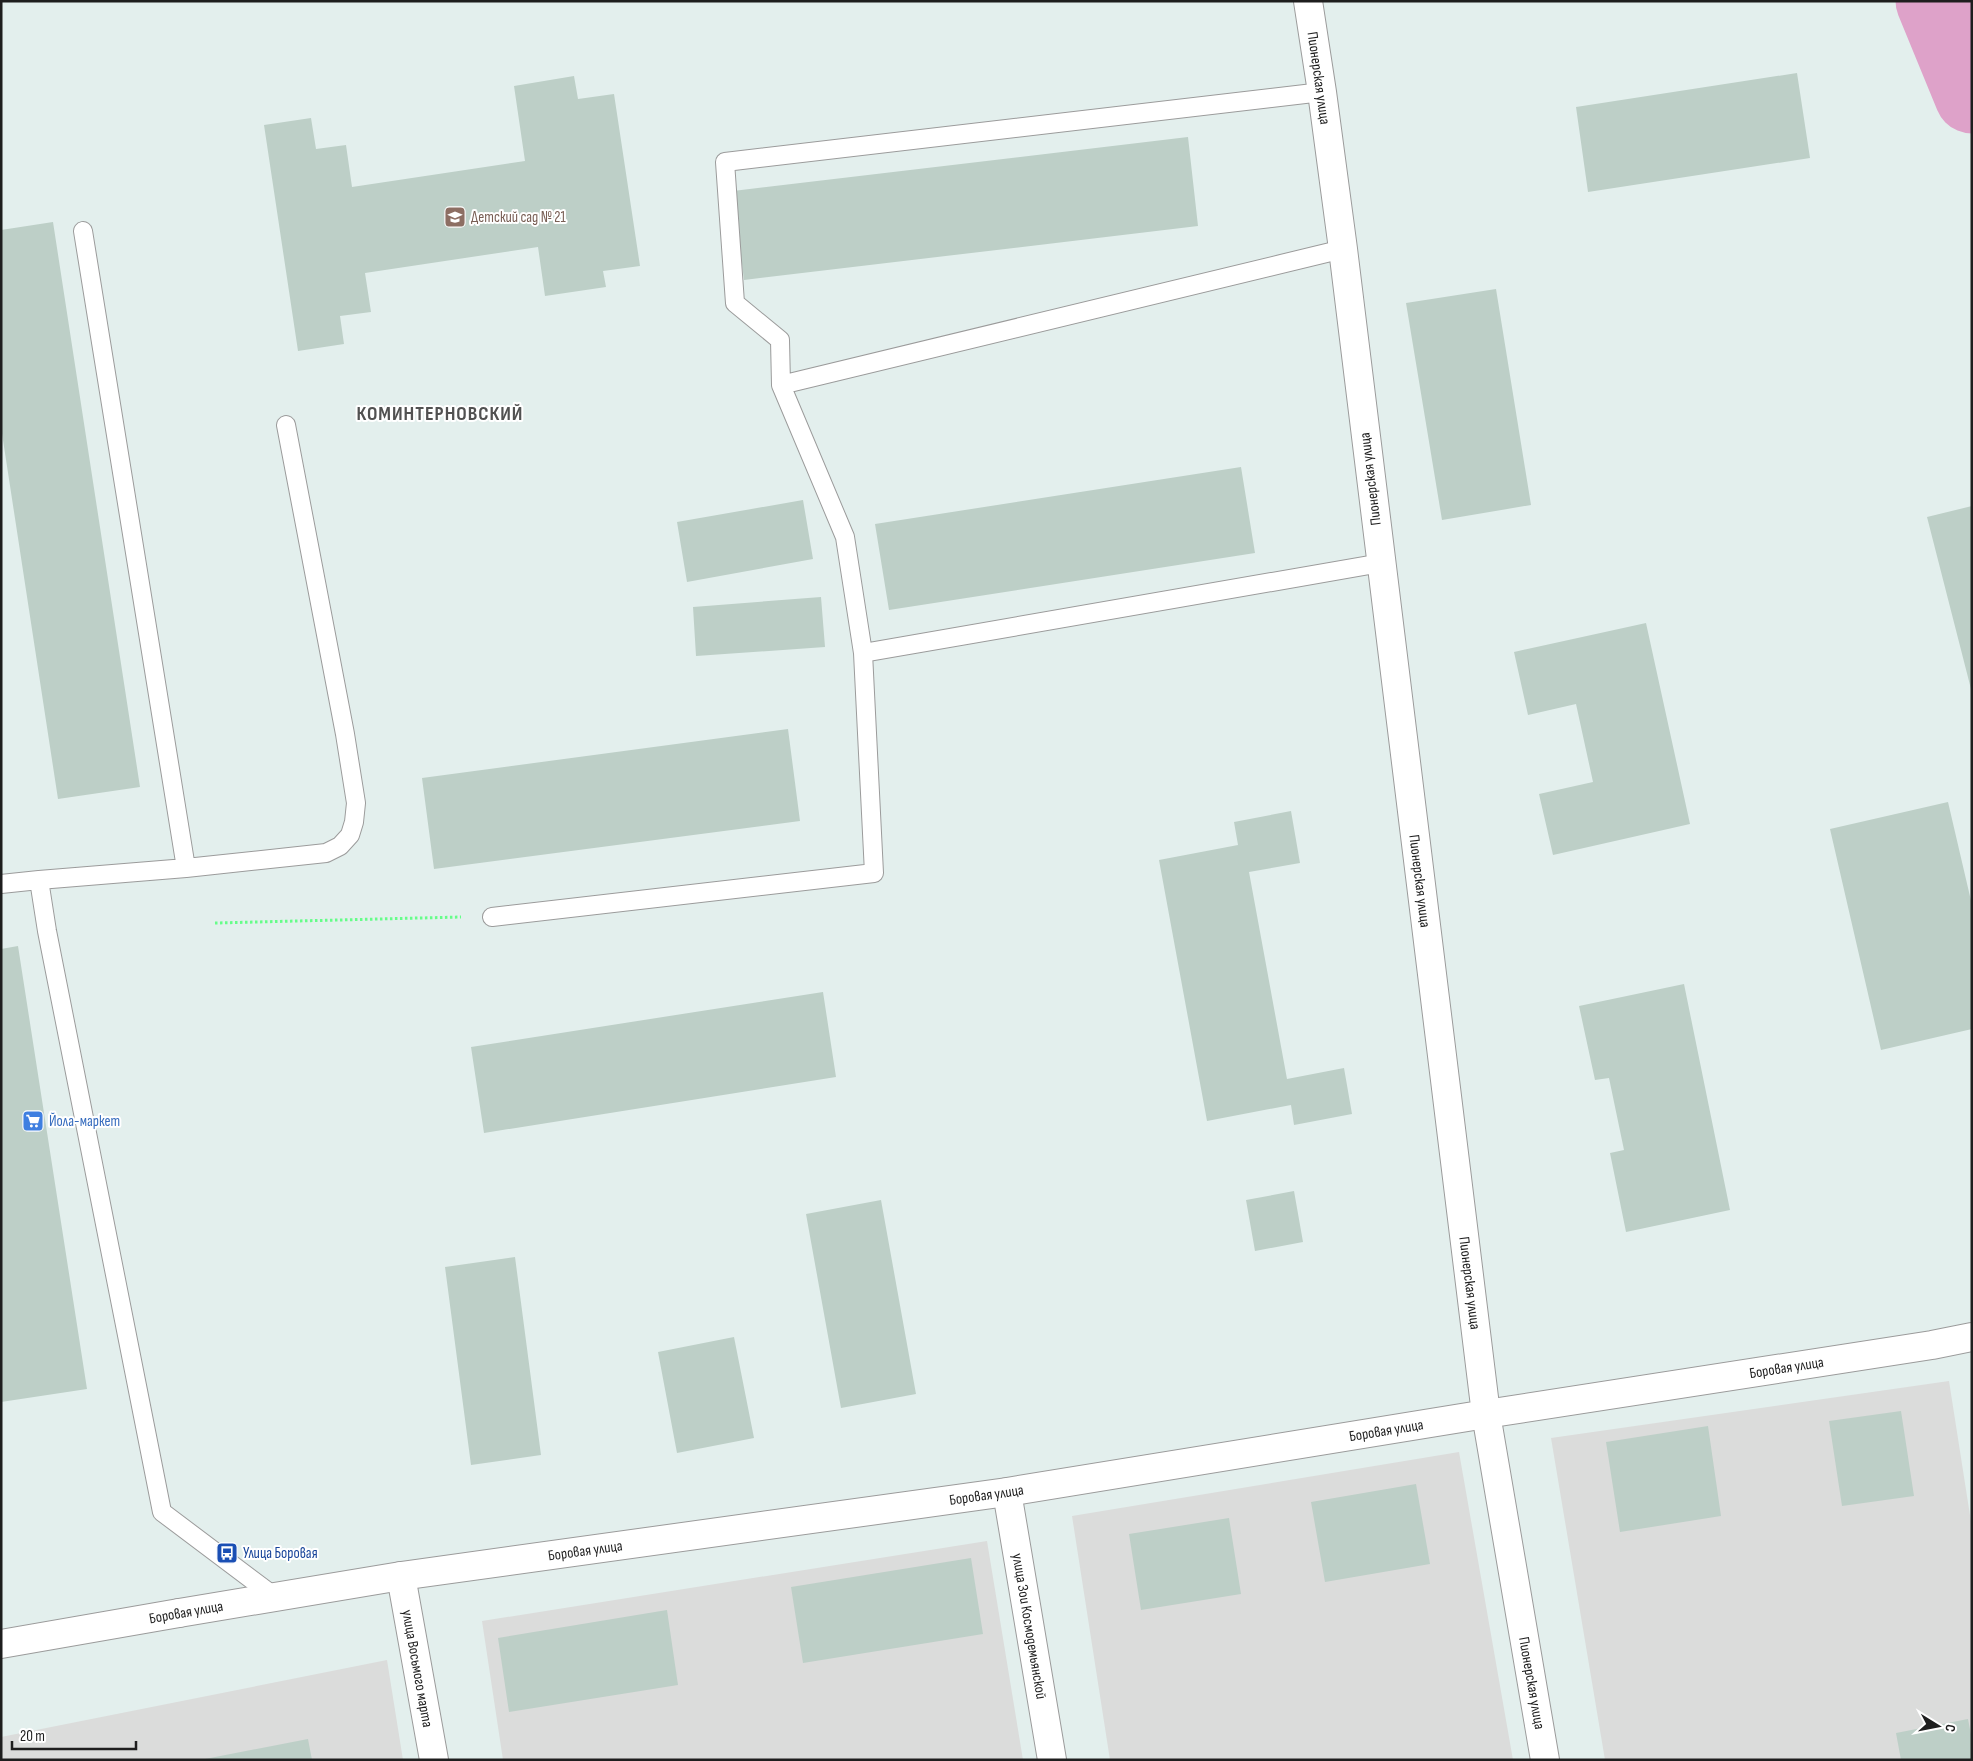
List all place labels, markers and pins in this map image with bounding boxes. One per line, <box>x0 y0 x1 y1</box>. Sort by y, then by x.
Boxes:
school or university icon: Детский сад № 21 <box>443 205 467 229</box>
place label: Детский сад № 21 <box>471 208 567 227</box>
supermarket icon: Йола-маркет <box>21 1109 45 1133</box>
place label: Йола-маркет <box>49 1112 120 1131</box>
bus stop icon: Улица Боровая <box>215 1541 239 1565</box>
place label: Улица Боровая <box>243 1544 318 1563</box>

